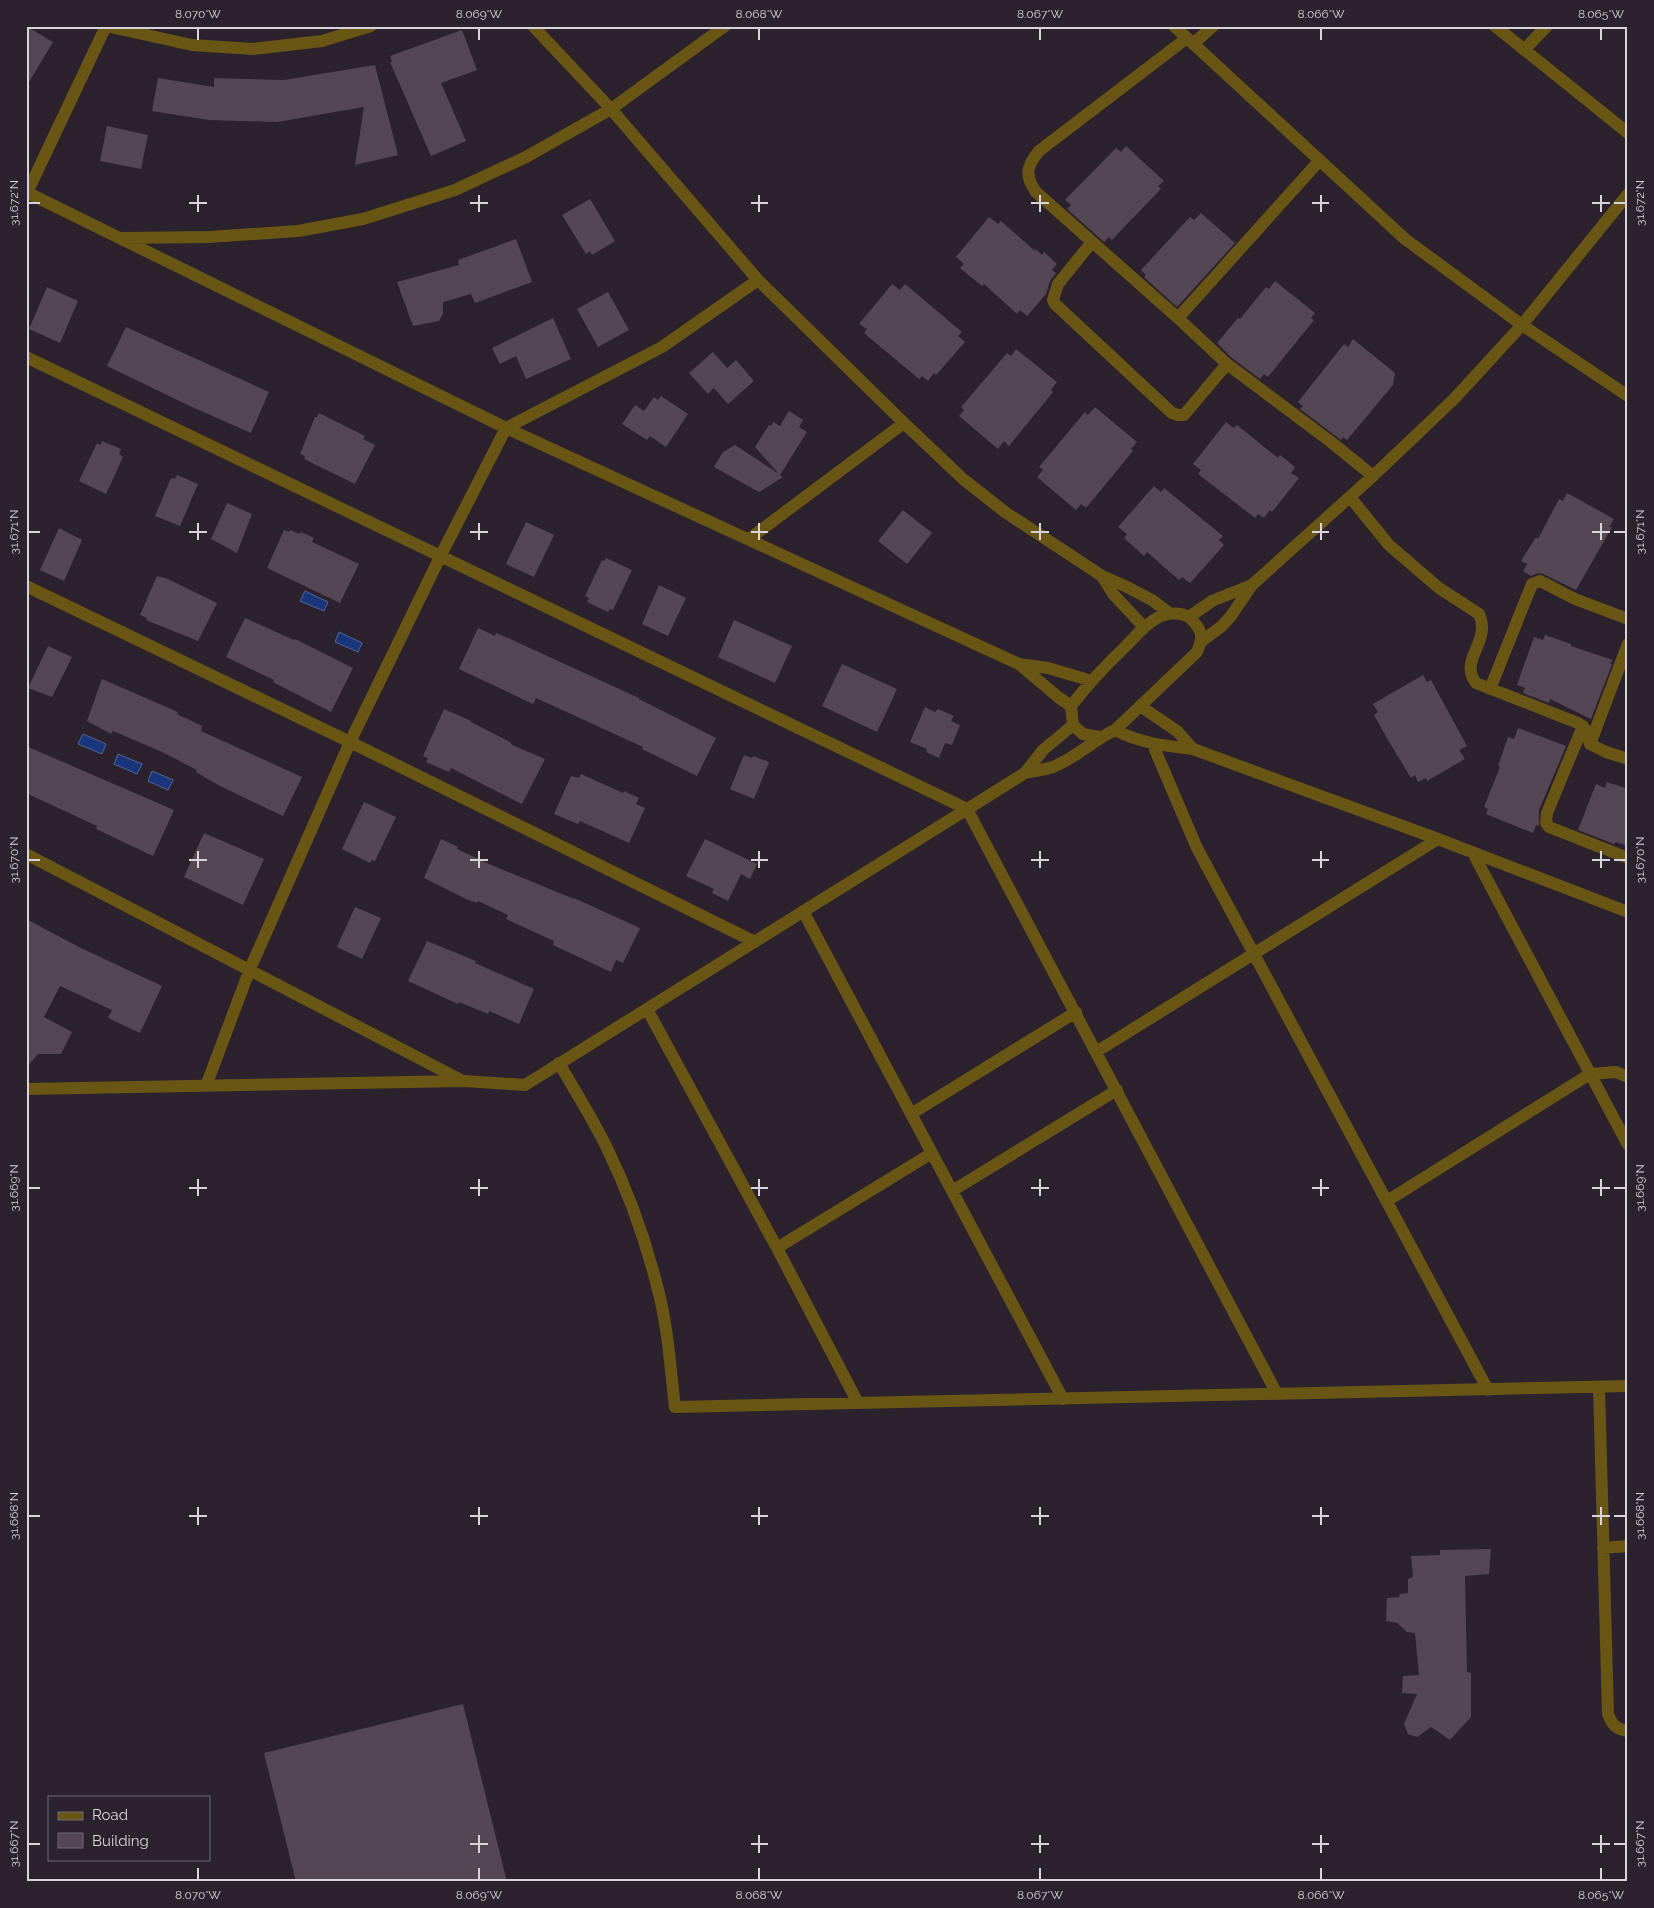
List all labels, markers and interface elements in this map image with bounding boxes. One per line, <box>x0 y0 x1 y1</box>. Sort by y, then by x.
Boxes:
text: 8.070°W <box>175 7 221 21</box>
text: 8.069°W <box>456 7 503 21</box>
text: 8.068°W <box>736 7 783 21</box>
text: 8.067°W <box>1017 7 1064 21</box>
text: 8.066°W <box>1298 7 1345 21</box>
text: 8.065°W <box>1578 7 1625 21</box>
text: 31.672°N <box>7 180 21 226</box>
text: 31.672°N <box>1633 180 1647 226</box>
text: 31.671°N <box>7 510 21 554</box>
text: 31.671°N <box>1633 510 1647 554</box>
text: 31.670°N <box>7 837 21 883</box>
text: 31.670°N <box>1633 837 1647 883</box>
text: 31.669°N <box>7 1164 21 1212</box>
text: 31.669°N <box>1633 1164 1647 1212</box>
text: 31.668°N <box>7 1492 21 1540</box>
text: 31.668°N <box>1633 1492 1647 1540</box>
legend <box>48 1796 210 1860</box>
text: Road <box>92 1806 128 1824</box>
text: 31.667°N <box>7 1820 21 1868</box>
text: 31.667°N <box>1633 1820 1647 1868</box>
text: Building <box>92 1832 149 1850</box>
text: 8.070°W <box>175 1888 221 1902</box>
text: 8.069°W <box>456 1888 503 1902</box>
text: 8.068°W <box>736 1888 783 1902</box>
text: 8.067°W <box>1017 1888 1064 1902</box>
text: 8.066°W <box>1298 1888 1345 1902</box>
text: 8.065°W <box>1578 1888 1625 1902</box>

